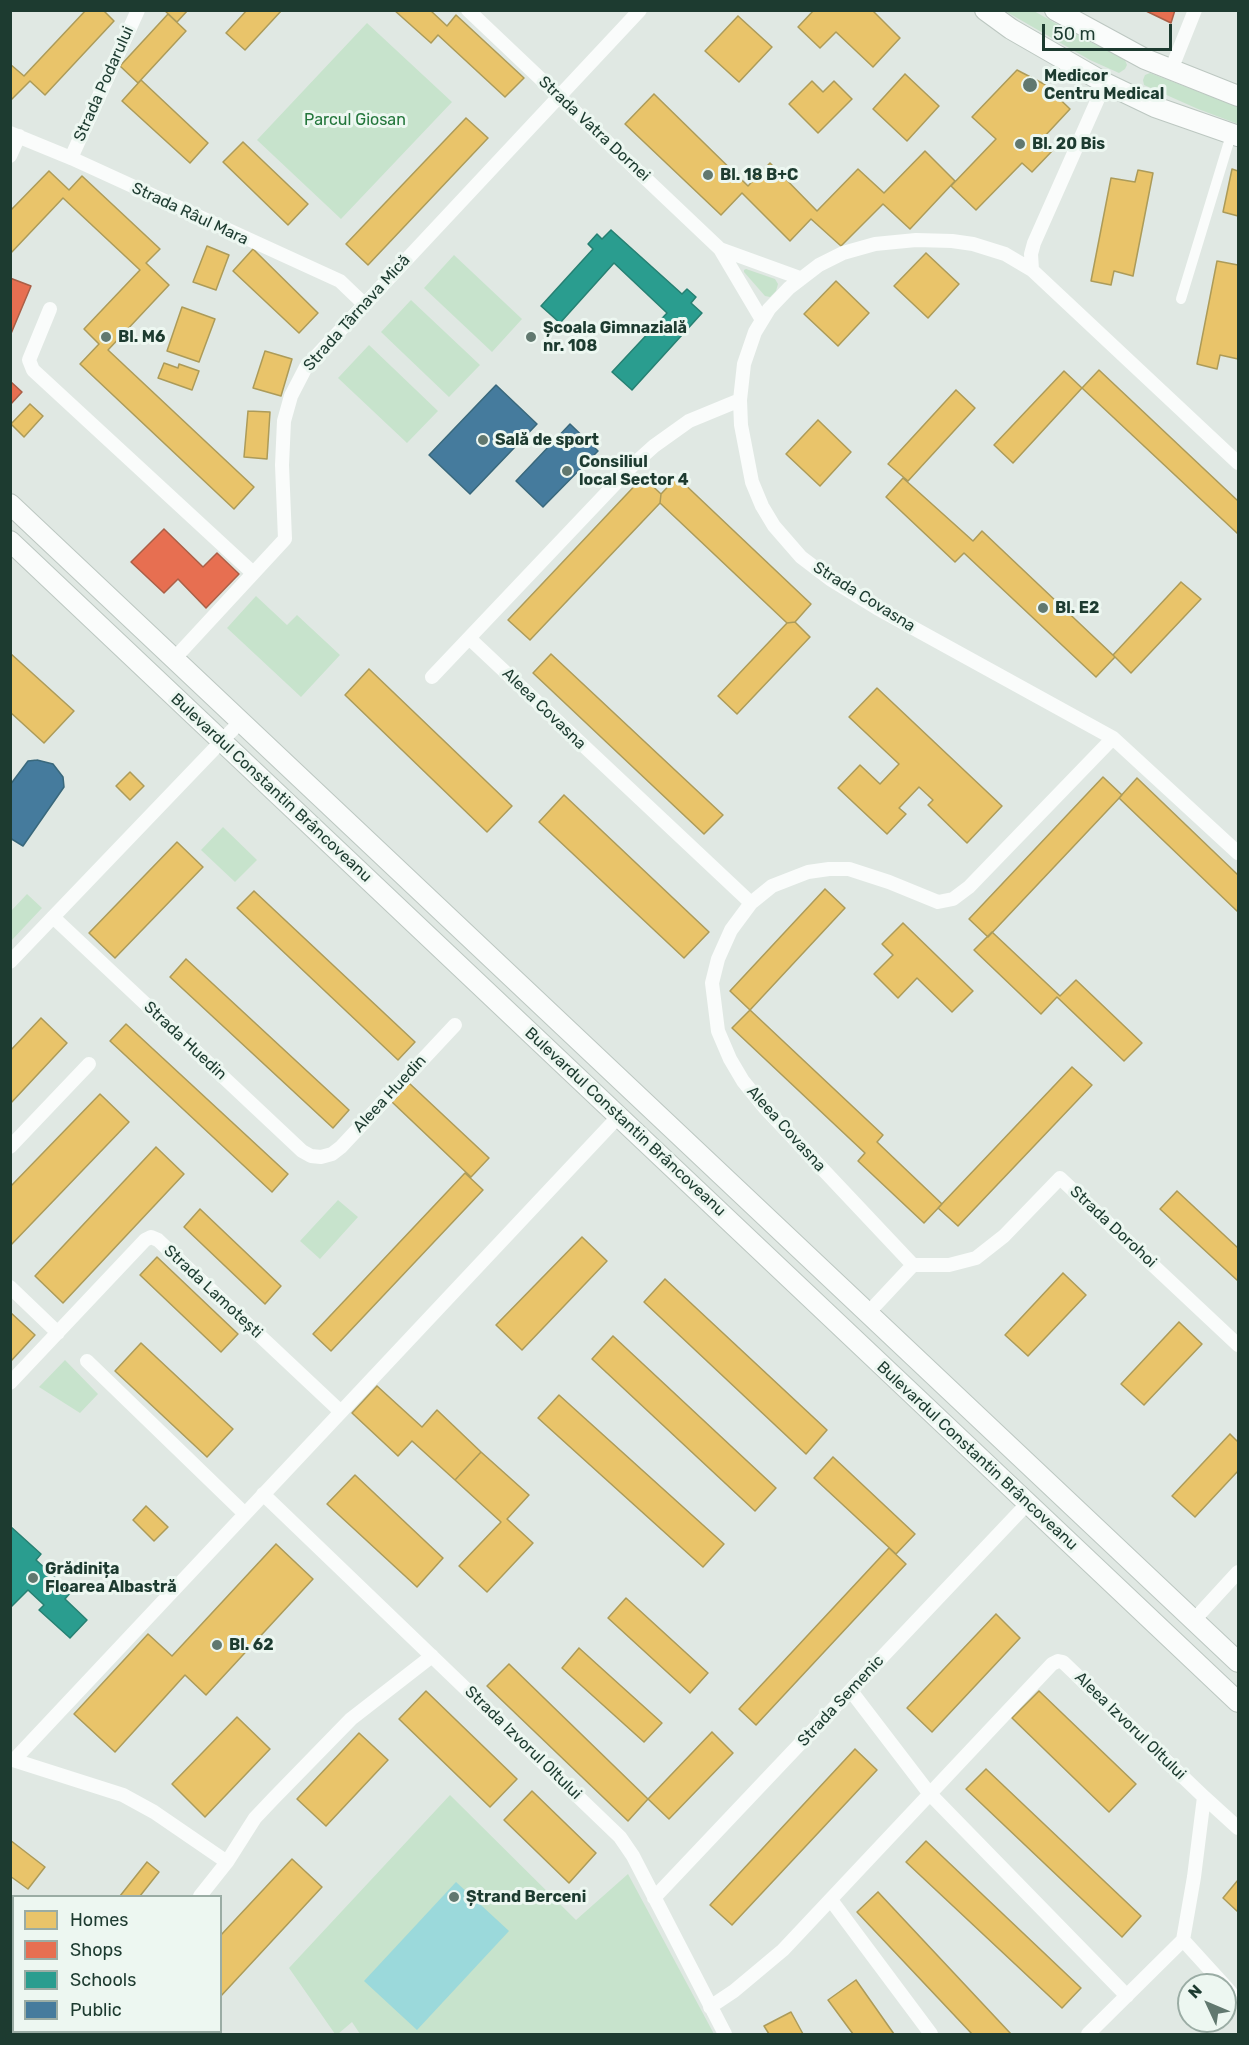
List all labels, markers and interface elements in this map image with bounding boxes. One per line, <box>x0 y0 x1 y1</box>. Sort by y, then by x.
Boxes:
scale bar <box>1045 12 1176 50</box>
street label: Strada Podarului <box>70 23 138 145</box>
text: 50 m <box>1053 23 1096 45</box>
place label: Medicor Centru Medical <box>1044 66 1164 104</box>
street label: Strada Vatra Dornei <box>534 72 654 186</box>
marker: Medicor Centru Medical <box>1021 76 1039 94</box>
park label: Parcul Giosan <box>304 110 406 130</box>
place label: Bl. 20 Bis <box>1032 134 1105 154</box>
marker: Bl. 20 Bis <box>1013 137 1027 151</box>
place label: Bl. 18 B+C <box>720 165 798 185</box>
marker: Bl. 18 B+C <box>701 168 715 182</box>
street label: Strada Râul Mara <box>129 179 251 249</box>
street label: Strada Târnava Mică <box>300 251 414 375</box>
place label: Școala Gimnazială nr. 108 <box>543 318 687 356</box>
place label: Bl. M6 <box>118 327 165 347</box>
marker: Bl. M6 <box>99 330 113 344</box>
marker: Școala Gimnazială nr. 108 <box>524 330 538 344</box>
place label: Sală de sport <box>495 430 599 450</box>
marker: Sală de sport <box>476 433 490 447</box>
place label: Consiliul local Sector 4 <box>579 452 689 490</box>
marker: Consiliul local Sector 4 <box>560 464 574 478</box>
street label: Strada Covasna <box>809 558 919 636</box>
place label: Bl. E2 <box>1055 598 1099 618</box>
marker: Bl. E2 <box>1036 601 1050 615</box>
street label: Aleea Covasna <box>498 664 590 754</box>
street label: Bulevardul Constantin Brâncoveanu <box>167 690 375 886</box>
street label: Strada Huedin <box>140 998 230 1084</box>
street label: Bulevardul Constantin Brâncoveanu <box>521 1024 729 1220</box>
street label: Aleea Huedin <box>349 1051 431 1137</box>
street label: Aleea Covasna <box>742 1082 830 1176</box>
street label: Strada Dorohoi <box>1066 1182 1160 1272</box>
street label: Strada Lamotești <box>160 1241 266 1343</box>
street label: Bulevardul Constantin Brâncoveanu <box>873 1358 1081 1554</box>
place label: Grădinița Floarea Albastră <box>45 1559 177 1597</box>
marker: Grădinița Floarea Albastră <box>26 1571 40 1585</box>
place label: Bl. 62 <box>229 1635 274 1655</box>
marker: Bl. 62 <box>210 1638 224 1652</box>
street label: Strada Semenic <box>794 1651 888 1751</box>
street label: Aleea Izvorul Oltului <box>1070 1668 1190 1784</box>
street label: Strada Izvorul Oltului <box>461 1682 585 1804</box>
place label: Ștrand Berceni <box>466 1887 586 1907</box>
marker: Ștrand Berceni <box>447 1890 461 1904</box>
legend <box>12 1895 222 2033</box>
text: Homes <box>70 1909 128 1931</box>
text: Shops <box>70 1939 122 1961</box>
text: Schools <box>70 1969 136 1991</box>
north arrow <box>1177 1973 1237 2033</box>
text: N <box>1184 1981 1206 2002</box>
text: Public <box>70 1999 122 2021</box>

